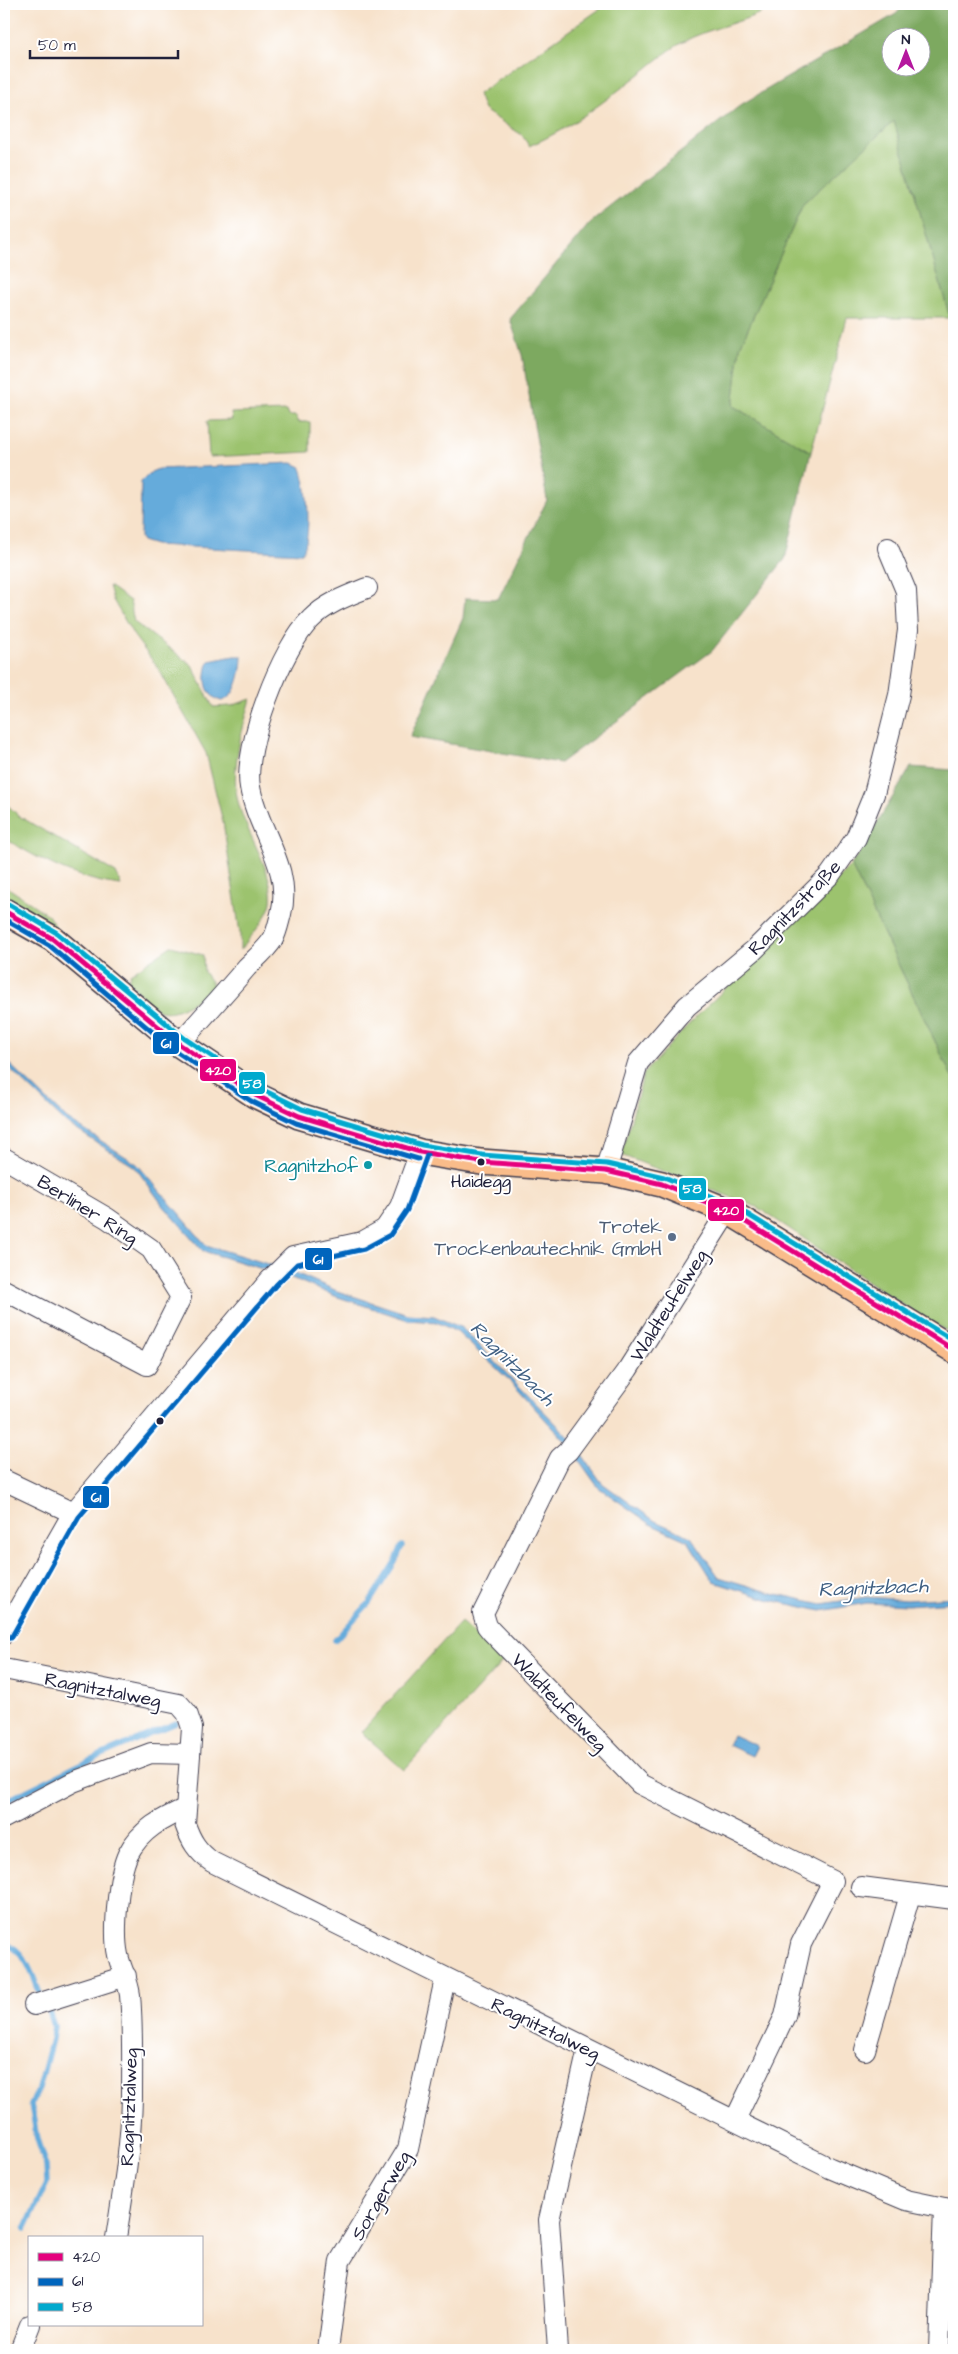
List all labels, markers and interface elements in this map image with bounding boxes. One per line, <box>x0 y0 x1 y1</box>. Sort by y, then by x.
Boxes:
scale bar <box>30 28 178 60</box>
north arrow <box>880 28 930 78</box>
text: N <box>902 30 911 50</box>
text: 50 m <box>38 35 76 56</box>
street label: Ragnitzstraße <box>742 854 848 963</box>
line badge: 61 <box>152 1031 180 1055</box>
text: 61 <box>161 1034 171 1054</box>
line badge: 420 <box>199 1058 237 1082</box>
text: 420 <box>205 1061 231 1081</box>
line badge: 58 <box>238 1071 266 1095</box>
text: 58 <box>243 1074 262 1094</box>
place label: Ragnitzhof <box>264 1153 359 1181</box>
marker: Haidegg <box>476 1157 486 1167</box>
marker: Ragnitzhof <box>362 1159 374 1171</box>
street label: Berliner Ring <box>31 1169 143 1253</box>
place label: Haidegg <box>451 1169 511 1195</box>
line badge: 58 <box>678 1177 707 1201</box>
text: 58 <box>683 1179 702 1199</box>
line badge: 420 <box>707 1198 745 1222</box>
text: 420 <box>713 1201 739 1221</box>
place label: Trotek Trockenbautechnik GmbH <box>434 1214 662 1263</box>
marker: Trotek Trockenbautechnik GmbH <box>666 1231 678 1243</box>
street label: Waldteufelweg <box>624 1244 716 1368</box>
line badge: 61 <box>304 1247 333 1271</box>
text: 61 <box>313 1250 323 1270</box>
water label: Ragnitzbach <box>463 1315 562 1414</box>
unlabelled marker <box>155 1416 165 1426</box>
line badge: 61 <box>82 1485 110 1509</box>
text: 61 <box>91 1488 101 1508</box>
water label: Ragnitzbach <box>818 1572 929 1605</box>
street label: Waldteufelweg <box>504 1648 613 1759</box>
street label: Ragnitztalweg <box>42 1666 164 1716</box>
street label: Ragnitztalweg <box>486 1991 605 2068</box>
street label: Ragnitztalweg <box>114 2047 146 2167</box>
street label: Sorgerweg <box>345 2146 419 2246</box>
legend <box>28 2236 202 2326</box>
text: 420 <box>72 2247 101 2268</box>
text: 61 <box>72 2271 83 2292</box>
text: 58 <box>72 2297 93 2318</box>

